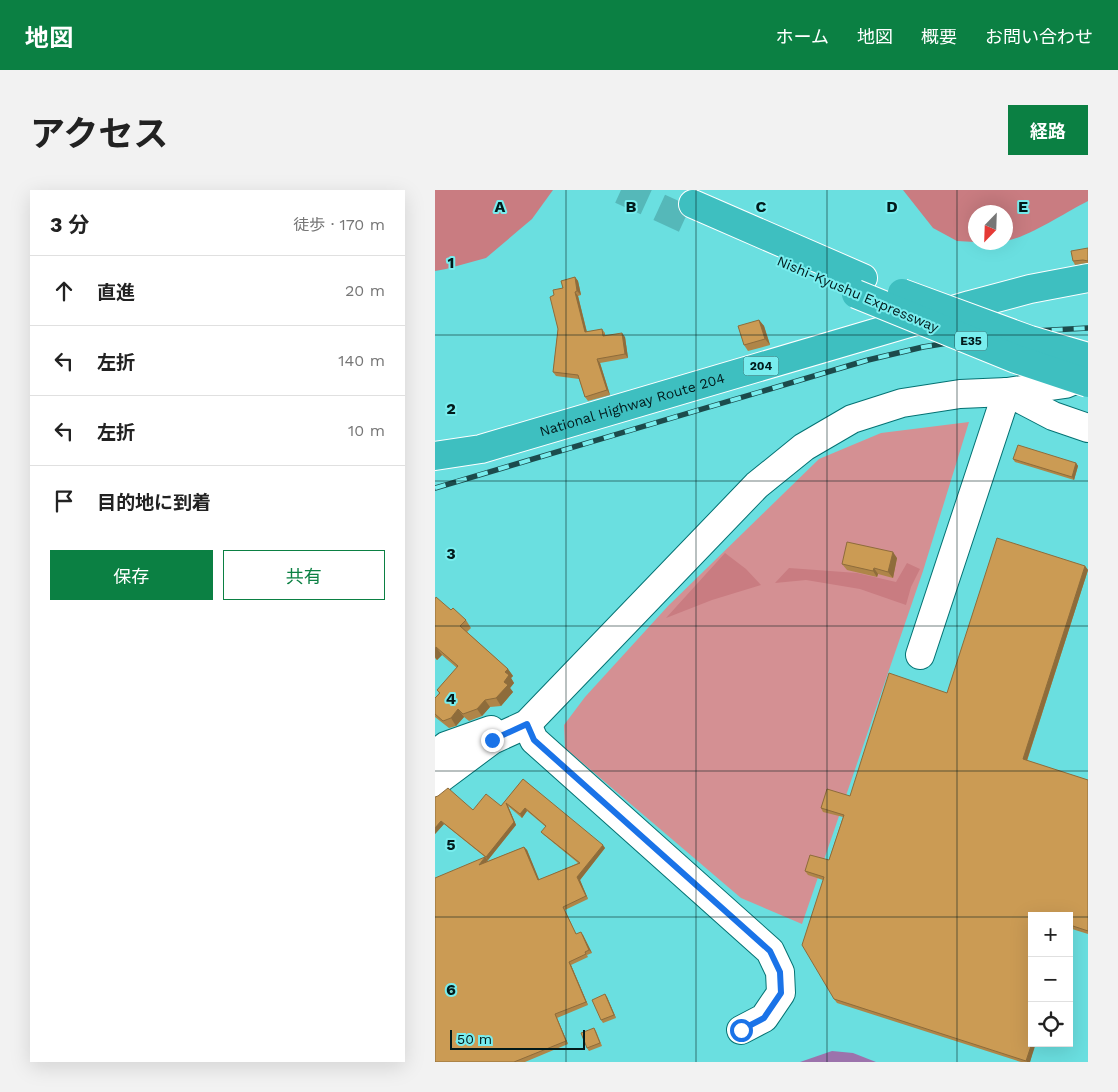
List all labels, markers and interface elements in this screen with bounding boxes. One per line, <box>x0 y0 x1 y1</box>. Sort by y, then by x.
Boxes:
text: 地図 <box>25 24 73 52</box>
text: ホーム <box>776 26 829 47</box>
text: 地図 <box>857 26 893 47</box>
text: 概要 <box>921 26 957 47</box>
text: お問い合わせ <box>985 26 1093 47</box>
button: 経路 <box>1008 105 1088 155</box>
text: アクセス <box>30 113 168 155</box>
text: A <box>495 197 506 216</box>
text: B <box>626 197 637 216</box>
text: C <box>756 197 767 216</box>
text: D <box>886 197 898 216</box>
text: E <box>1018 197 1028 216</box>
north arrow <box>968 205 1013 250</box>
text: 3 分 <box>50 212 89 237</box>
text: 徒歩 · 170 m <box>293 215 385 234</box>
text: 1 <box>448 253 454 272</box>
street label: Nishi-Kyushu Expressway <box>775 253 942 336</box>
icon: ahead <box>50 277 78 305</box>
text: 直進 <box>97 281 135 304</box>
text: 20 m <box>345 281 385 300</box>
road number: E35 <box>955 332 987 350</box>
icon: left <box>50 347 78 375</box>
text: 左折 <box>97 351 135 374</box>
text: 140 m <box>338 351 385 370</box>
road number: 204 <box>743 357 779 376</box>
street label: National Highway Route 204 <box>538 370 726 439</box>
text: 2 <box>446 399 456 418</box>
icon: left <box>50 417 78 445</box>
text: 左折 <box>97 421 135 444</box>
text: 10 m <box>348 421 385 440</box>
icon: arrive <box>50 487 78 515</box>
text: 目的地に到着 <box>97 491 211 514</box>
text: 3 <box>446 544 456 563</box>
button: 保存 <box>50 550 213 600</box>
button: 共有 <box>223 550 385 600</box>
text: 4 <box>446 689 456 708</box>
route end <box>481 729 504 752</box>
text: 5 <box>446 835 456 854</box>
map controls <box>1028 912 1073 1047</box>
button: + <box>1028 912 1073 957</box>
button: − <box>1028 957 1073 1002</box>
text: 6 <box>446 980 456 999</box>
button: locate <box>1028 1002 1073 1047</box>
route start <box>730 1019 753 1042</box>
scale bar <box>450 1027 585 1050</box>
text: 50 m <box>457 1031 492 1047</box>

